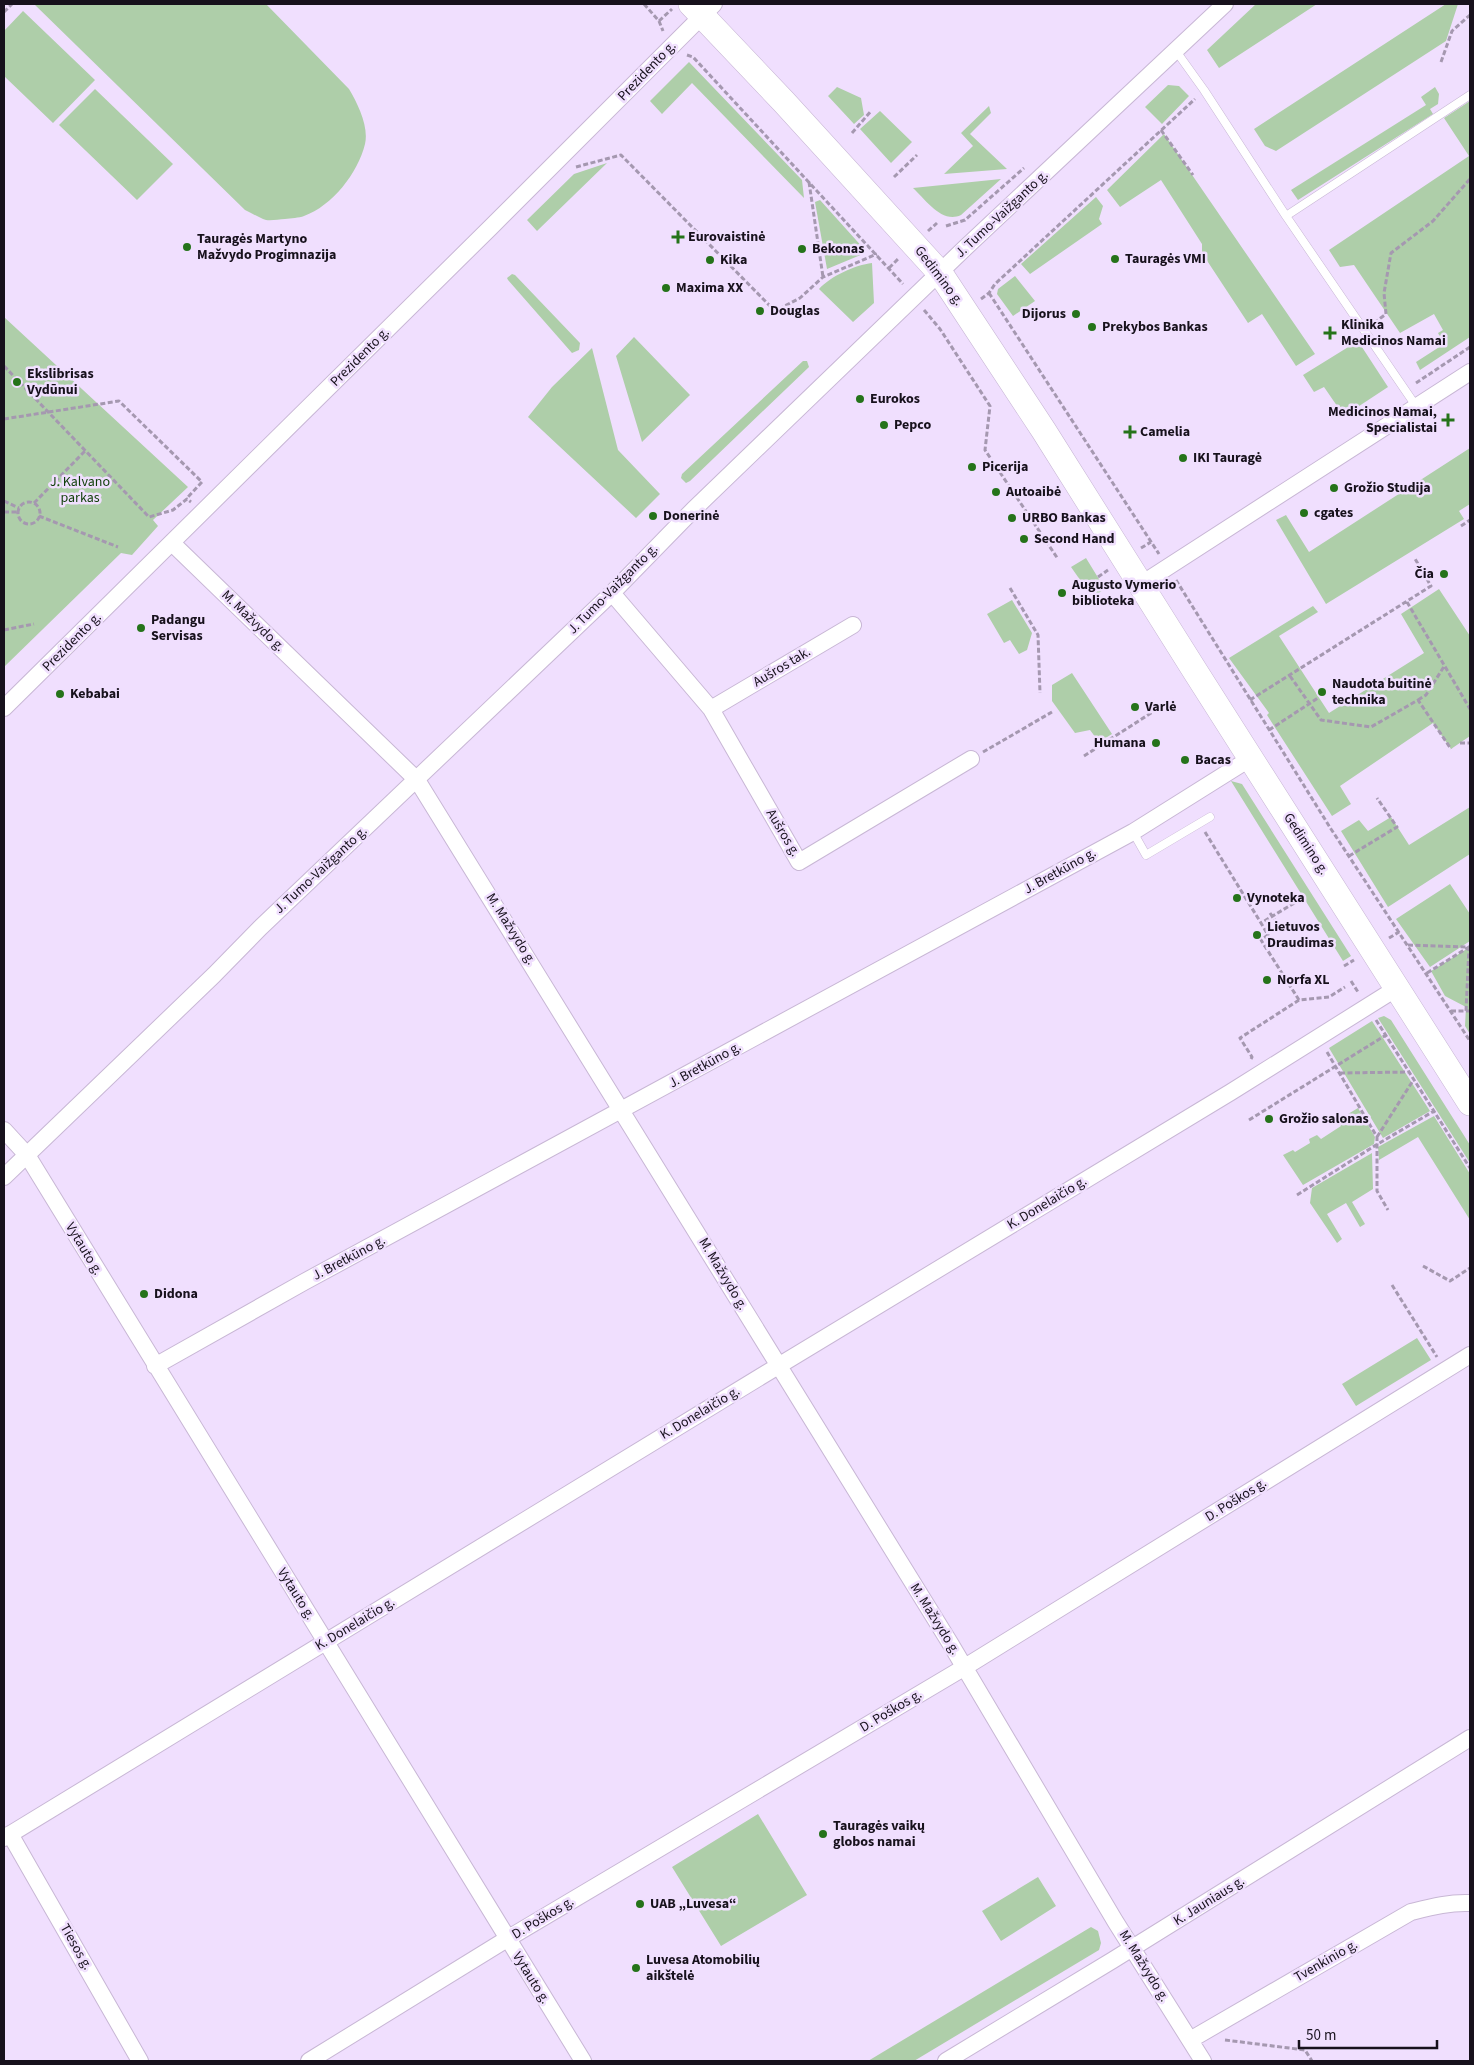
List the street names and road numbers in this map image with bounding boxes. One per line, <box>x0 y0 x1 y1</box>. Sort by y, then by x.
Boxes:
street label: Prezidento g. <box>613 36 681 106</box>
street label: J. Tumo-Vaižganto g. <box>951 166 1053 262</box>
street label: Gedimino g. <box>910 242 968 310</box>
street label: Prezidento g. <box>326 323 394 391</box>
street label: J. Tumo-Vaižganto g. <box>563 539 663 639</box>
street label: M. Mažvydo g. <box>217 586 289 656</box>
street label: Prezidento g. <box>38 608 106 676</box>
street label: Aušros tak. <box>749 642 815 692</box>
street label: Aušros g. <box>761 805 805 861</box>
street label: Gedimino g. <box>1278 809 1334 879</box>
street label: J. Tumo-Vaižganto g. <box>270 822 372 918</box>
street label: J. Bretkūno g. <box>1020 843 1100 899</box>
street label: M. Mažvydo g. <box>481 889 541 969</box>
street label: J. Bretkūno g. <box>665 1037 745 1093</box>
street label: K. Donelaičio g. <box>1003 1171 1091 1235</box>
street label: Vytauto g. <box>60 1219 108 1279</box>
street label: J. Bretkūno g. <box>309 1230 389 1286</box>
street label: M. Mažvydo g. <box>693 1234 753 1314</box>
street label: K. Donelaičio g. <box>656 1381 744 1445</box>
street label: D. Poškos g. <box>1201 1473 1271 1527</box>
street label: Vytauto g. <box>272 1564 320 1624</box>
street label: M. Mažvydo g. <box>905 1579 965 1659</box>
street label: K. Donelaičio g. <box>311 1592 399 1656</box>
street label: D. Poškos g. <box>856 1685 926 1737</box>
street label: K. Jauniaus g. <box>1169 1871 1249 1931</box>
street label: D. Poškos g. <box>508 1892 578 1944</box>
street label: Tiesos g. <box>55 1920 97 1974</box>
street label: M. Mažvydo g. <box>1114 1926 1174 2006</box>
street label: Tvenkinio g. <box>1290 1935 1362 1987</box>
street label: Vytauto g. <box>507 1948 555 2008</box>

